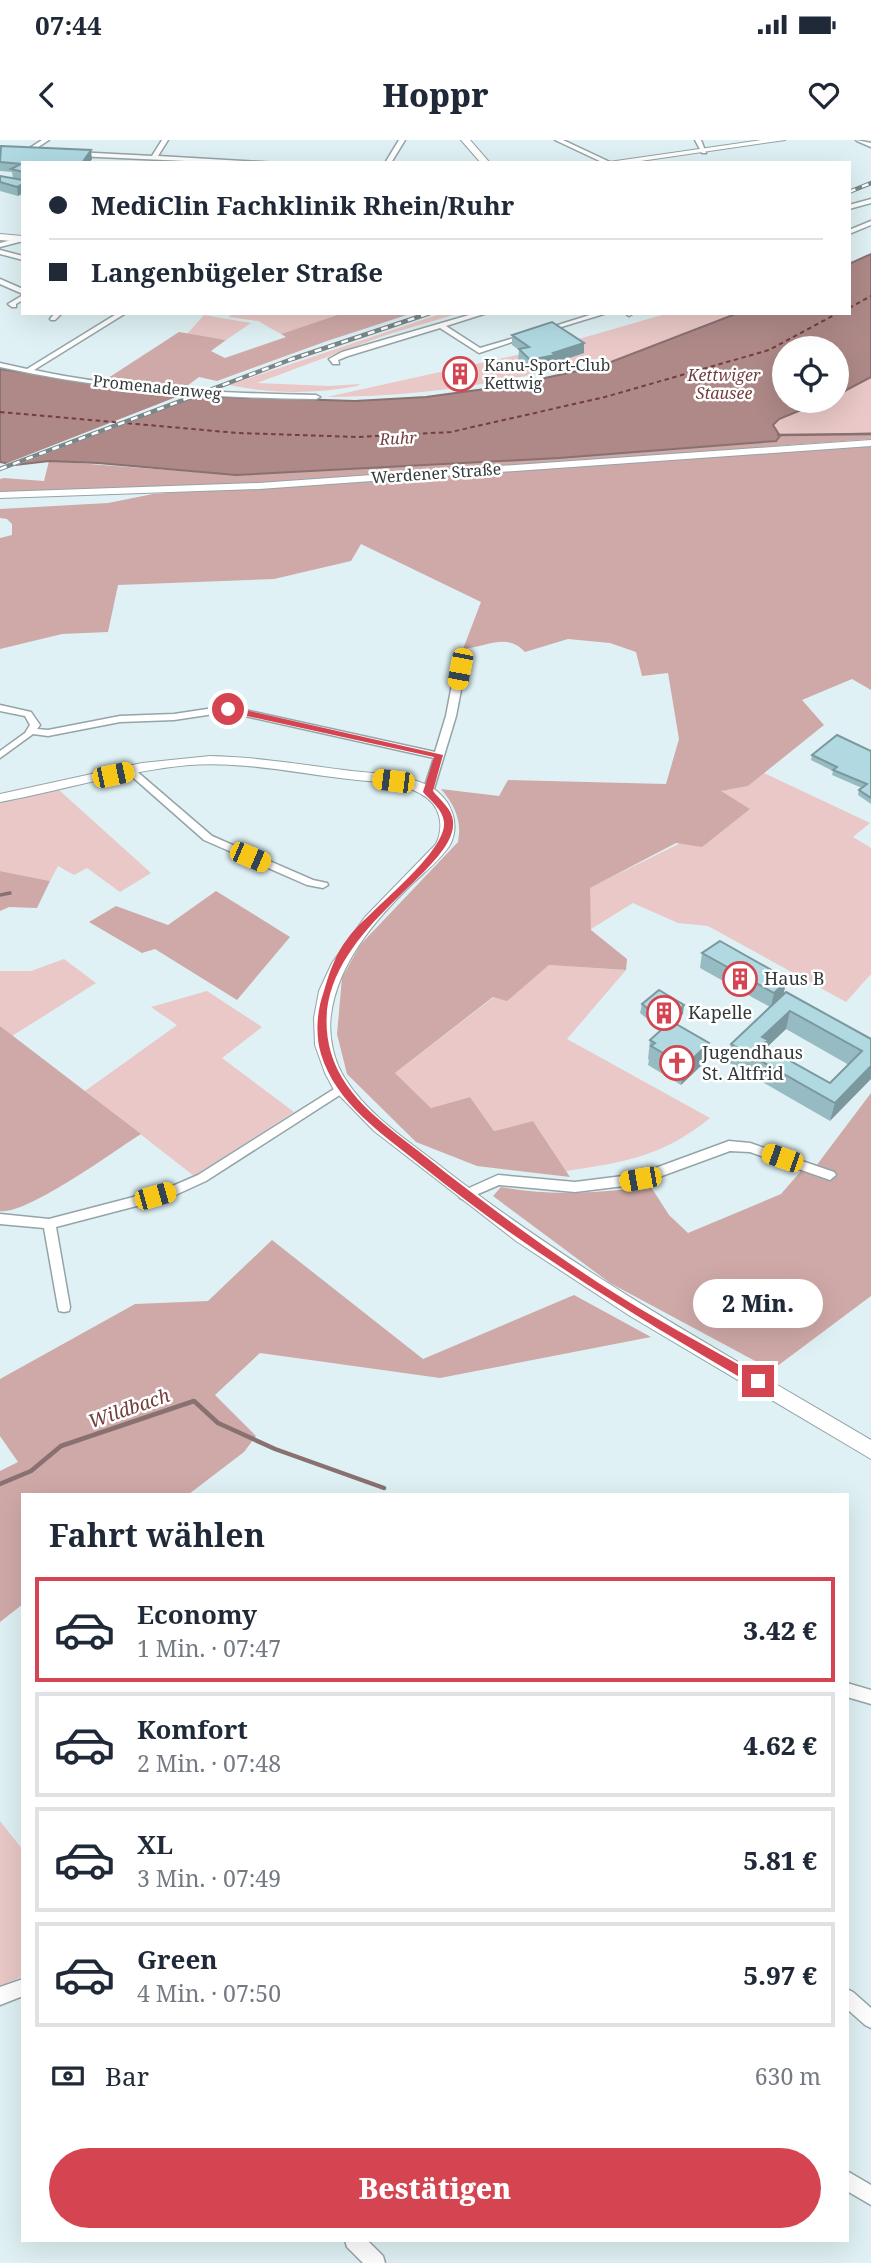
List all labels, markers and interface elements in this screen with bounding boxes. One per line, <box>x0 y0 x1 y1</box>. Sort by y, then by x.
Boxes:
text: 07:44 <box>35 7 102 43</box>
text: Hoppr <box>382 73 489 116</box>
icon: back <box>28 76 66 114</box>
icon: heart <box>805 76 843 114</box>
text: MediClin Fachklinik Rhein/Ruhr <box>91 187 514 223</box>
text: Langenbügeler Straße <box>91 254 383 290</box>
map controls <box>772 336 849 413</box>
button: locate <box>772 336 849 413</box>
place label: Kanu-Sport-Club Kettwig <box>484 354 610 394</box>
building icon: Kanu-Sport-Club Kettwig <box>441 355 479 393</box>
water label: Kettwiger Stausee <box>687 364 761 404</box>
street label: Promenadenweg <box>92 369 223 405</box>
water label: Ruhr <box>378 426 418 450</box>
street label: Werdener Straße <box>370 457 502 489</box>
car <box>446 646 475 692</box>
route start <box>212 693 244 725</box>
car <box>91 760 136 790</box>
car <box>371 768 416 794</box>
car <box>227 839 274 875</box>
building icon: Haus B <box>721 960 759 998</box>
place label: Haus B <box>764 966 824 990</box>
building icon: Kapelle <box>645 994 683 1032</box>
place label: Kapelle <box>688 1000 752 1024</box>
place label: Jugendhaus St. Altfrid <box>701 1040 803 1085</box>
church icon: Jugendhaus St. Altfrid <box>658 1044 696 1082</box>
car <box>759 1141 806 1175</box>
car <box>618 1165 663 1193</box>
car <box>132 1180 179 1212</box>
callout: 2 Min. <box>693 1280 823 1328</box>
text: 2 Min. <box>722 1287 794 1319</box>
route end <box>742 1365 774 1397</box>
water label: Wildbach <box>85 1382 174 1434</box>
text: Fahrt wählen <box>49 1513 265 1556</box>
text: Economy <box>137 1596 257 1632</box>
icon: car <box>53 1598 116 1661</box>
text: 3.42 € <box>743 1612 817 1648</box>
text: 1 Min. · 07:47 <box>137 1632 281 1664</box>
text: Komfort <box>137 1711 248 1747</box>
icon: car <box>53 1713 116 1776</box>
text: 4.62 € <box>743 1727 817 1763</box>
text: 2 Min. · 07:48 <box>137 1747 281 1779</box>
text: XL <box>137 1826 173 1862</box>
icon: car <box>53 1828 116 1891</box>
text: 5.81 € <box>743 1842 817 1878</box>
text: 3 Min. · 07:49 <box>137 1862 281 1894</box>
text: Green <box>137 1941 218 1977</box>
icon: car <box>53 1943 116 2006</box>
text: 5.97 € <box>743 1957 817 1993</box>
text: 4 Min. · 07:50 <box>137 1977 281 2009</box>
icon: cash <box>49 2057 87 2095</box>
text: Bar <box>105 2058 149 2094</box>
text: 630 m <box>755 2060 821 2092</box>
button: Bestätigen <box>49 2148 821 2228</box>

